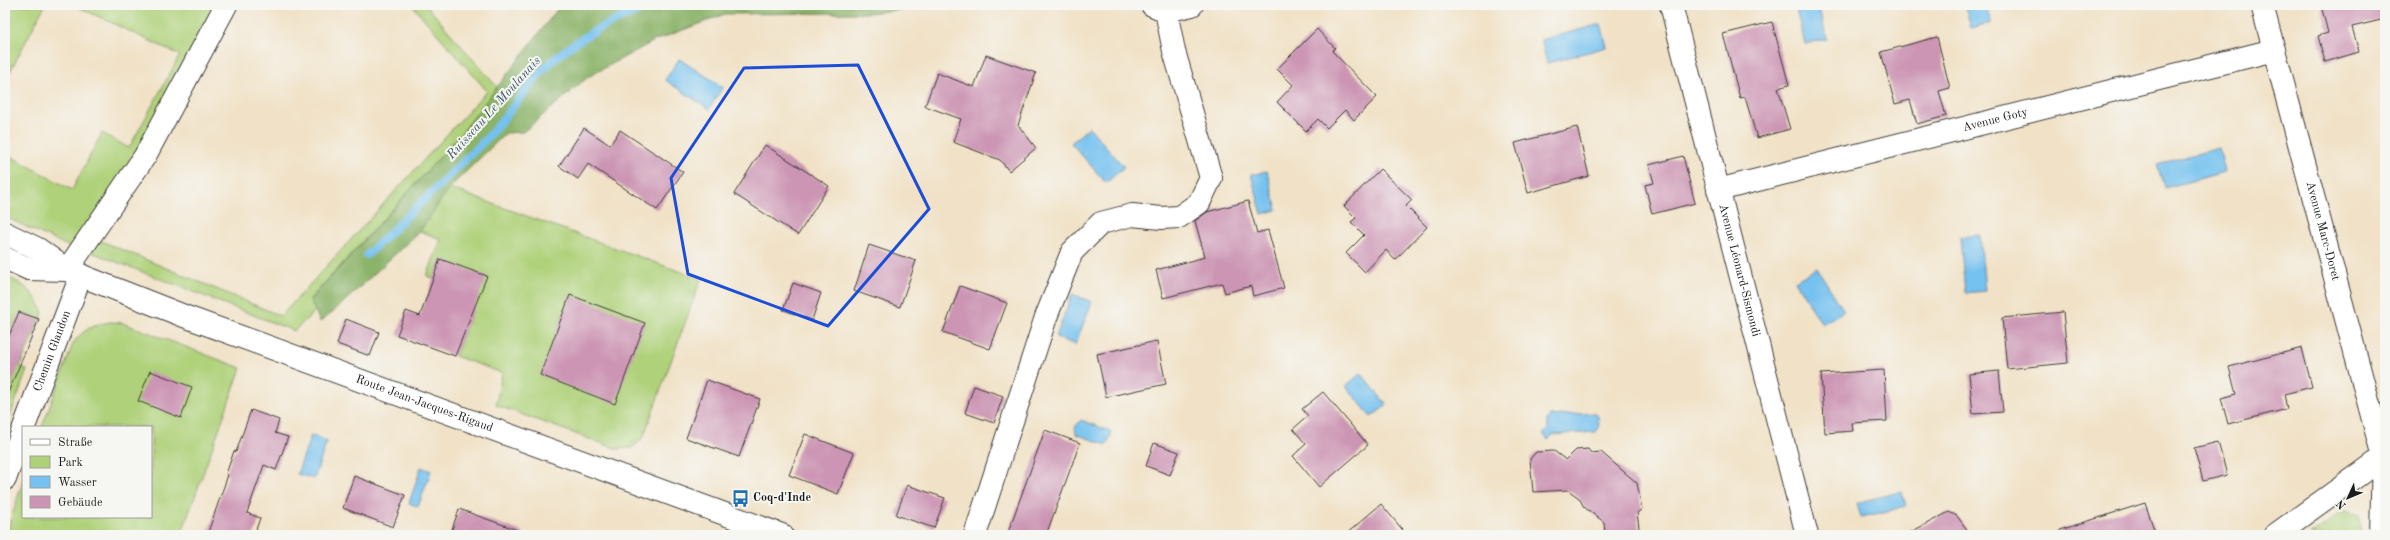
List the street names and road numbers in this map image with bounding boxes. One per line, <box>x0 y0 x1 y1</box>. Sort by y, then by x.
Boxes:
street label: Avenue Goty <box>1962 106 2030 134</box>
street label: Avenue Marc-Doret <box>2304 180 2342 282</box>
street label: Avenue Léonard-Sismondi <box>1716 203 1762 338</box>
street label: Chemin Glandon <box>32 308 73 393</box>
street label: Route Jean-Jacques-Rigaud <box>354 373 494 435</box>

